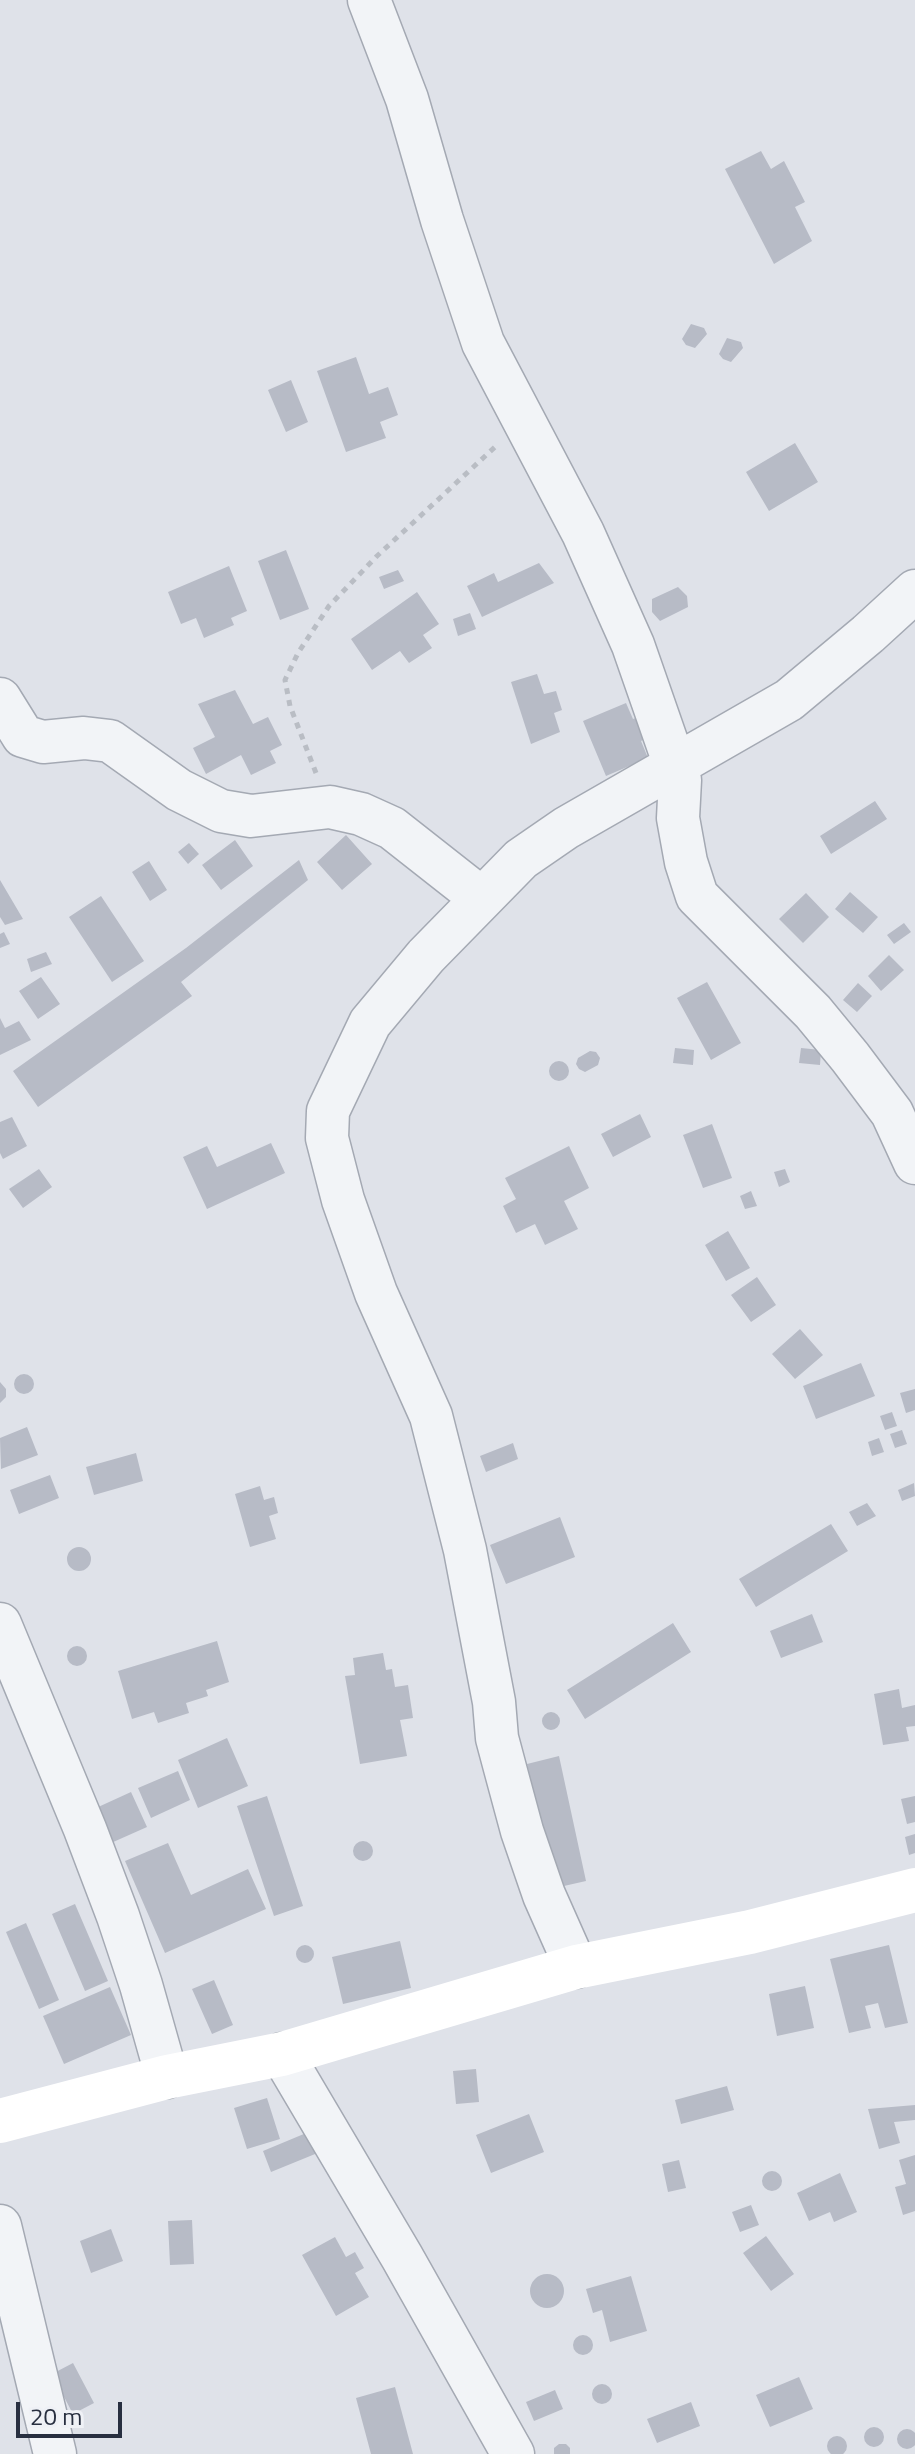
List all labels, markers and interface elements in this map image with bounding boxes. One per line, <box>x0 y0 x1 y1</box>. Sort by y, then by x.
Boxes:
scale bar <box>20 2386 126 2436</box>
text: 20 m <box>30 2398 82 2434</box>

